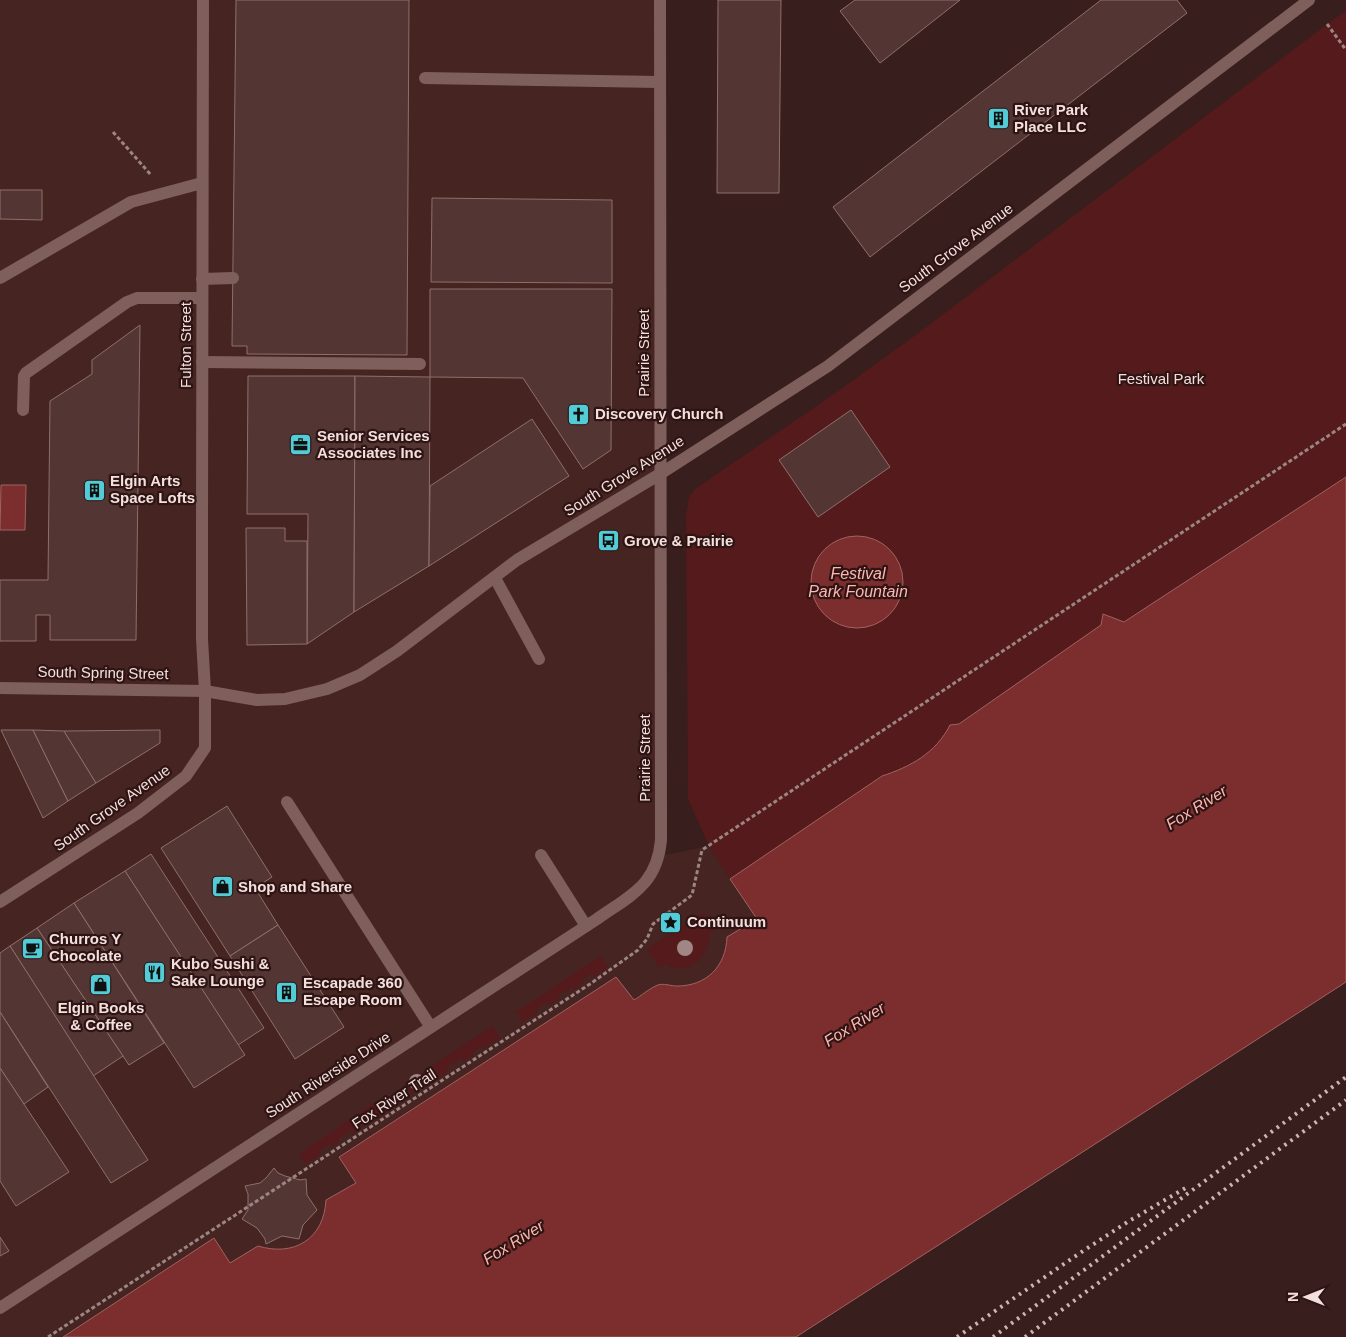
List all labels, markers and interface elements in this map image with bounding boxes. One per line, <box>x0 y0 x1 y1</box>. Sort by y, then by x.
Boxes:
place label: River Park Place LLC <box>1014 101 1089 135</box>
building icon: River Park Place LLC <box>986 107 1010 131</box>
street label: South Grove Avenue <box>895 199 1016 296</box>
street label: Fulton Street <box>177 301 194 388</box>
street label: Prairie Street <box>635 308 652 397</box>
park label: Festival Park <box>1118 370 1205 387</box>
church icon: Discovery Church <box>567 402 591 426</box>
place label: Discovery Church <box>595 405 723 422</box>
place label: Senior Services Associates Inc <box>317 427 430 461</box>
street label: South Grove Avenue <box>561 432 687 519</box>
office icon: Senior Services Associates Inc <box>289 433 313 457</box>
place label: Elgin Arts Space Lofts <box>110 472 195 506</box>
building icon: Elgin Arts Space Lofts <box>82 478 106 502</box>
bus stop icon: Grove & Prairie <box>596 529 620 553</box>
place label: Grove & Prairie <box>624 532 733 549</box>
water label: Festival Park Fountain <box>808 565 908 600</box>
street label: South Spring Street <box>37 663 169 682</box>
street label: Prairie Street <box>636 713 653 802</box>
street label: South Grove Avenue <box>50 761 173 854</box>
water label: Fox River <box>1163 782 1230 833</box>
shop icon: Shop and Share <box>210 875 234 899</box>
place label: Shop and Share <box>238 878 352 895</box>
place icon: Continuum <box>659 910 683 934</box>
place label: Continuum <box>687 913 766 930</box>
place label: Churros Y Chocolate <box>49 930 122 964</box>
cafe icon: Churros Y Chocolate <box>21 936 45 960</box>
place label: Kubo Sushi & Sake Lounge <box>171 955 269 989</box>
restaurant icon: Kubo Sushi & Sake Lounge <box>143 961 167 985</box>
shop icon: Elgin Books & Coffee <box>89 973 113 997</box>
place label: Escapade 360 Escape Room <box>303 974 402 1008</box>
building icon: Escapade 360 Escape Room <box>275 980 299 1004</box>
place label: Elgin Books & Coffee <box>58 999 144 1033</box>
water label: Fox River <box>821 999 888 1050</box>
street label: South Riverside Drive <box>262 1028 393 1121</box>
street label: Fox River Trail <box>349 1065 439 1132</box>
water label: Fox River <box>480 1217 547 1268</box>
north arrow <box>1281 1272 1331 1322</box>
text: N <box>1285 1292 1301 1302</box>

